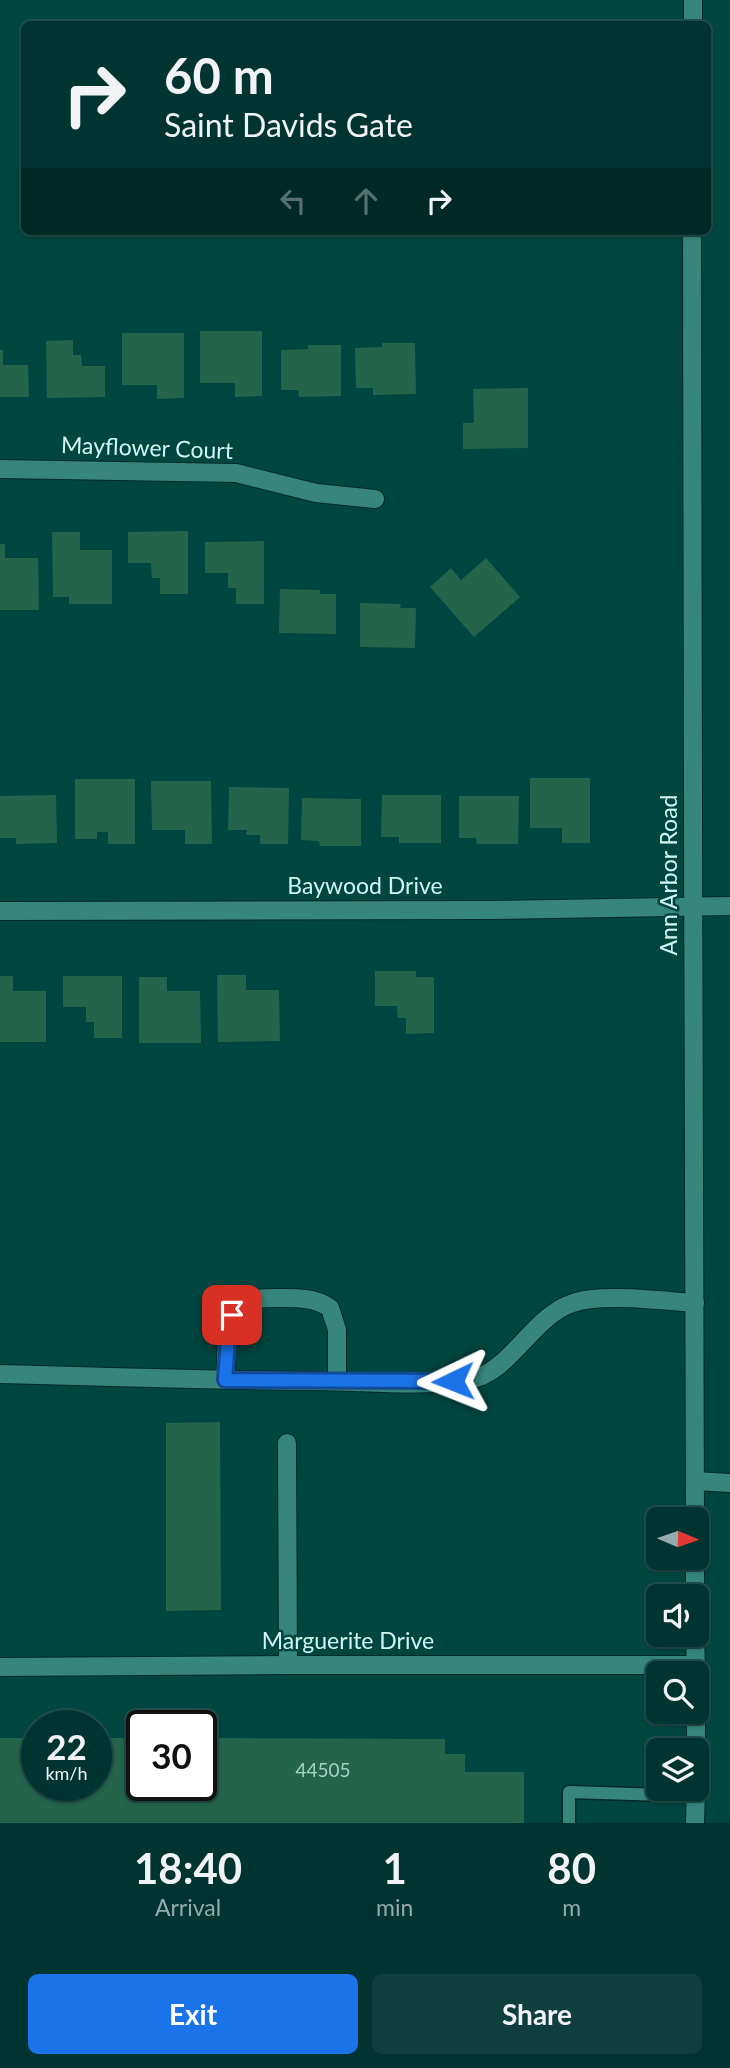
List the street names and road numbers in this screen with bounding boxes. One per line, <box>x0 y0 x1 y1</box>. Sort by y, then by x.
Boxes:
street label: Mayflower Court <box>61 430 234 464</box>
street label: Ann Arbor Road <box>654 795 682 955</box>
street label: Baywood Drive <box>287 871 443 899</box>
street label: Marguerite Drive <box>262 1626 434 1654</box>

